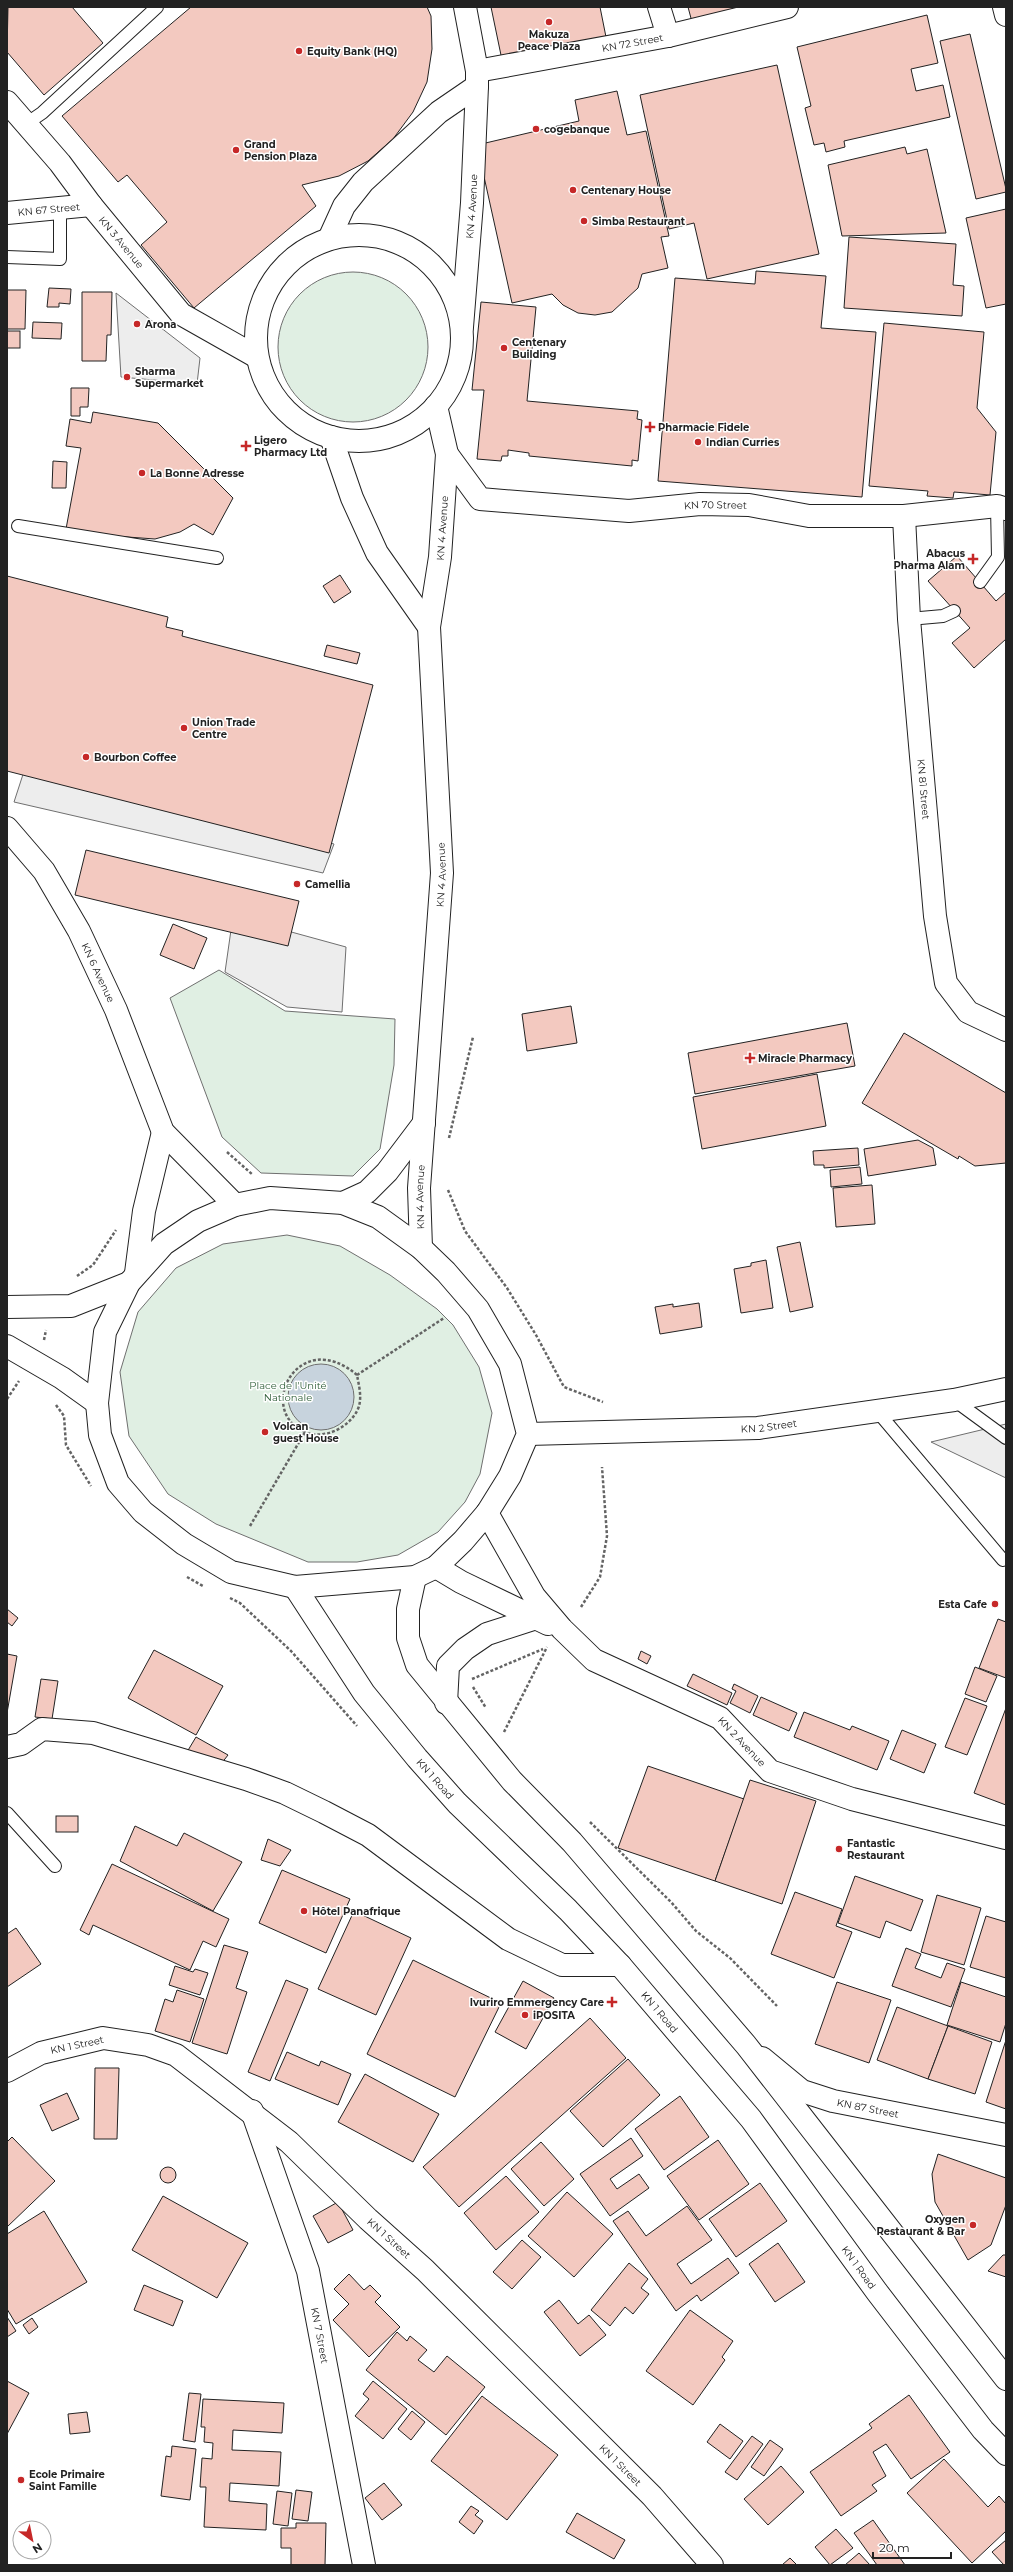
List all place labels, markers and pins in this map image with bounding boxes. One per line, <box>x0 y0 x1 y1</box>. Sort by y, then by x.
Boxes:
marker: Makuza Peace Plaza <box>544 17 554 27</box>
place label: Makuza Peace Plaza <box>518 28 580 53</box>
place label: Equity Bank (HQ) <box>307 45 397 58</box>
marker: Equity Bank (HQ) <box>294 46 304 56</box>
place label: cogebanque <box>544 123 610 136</box>
marker: cogebanque <box>531 124 541 134</box>
place label: Grand Pension Plaza <box>244 138 317 163</box>
marker: Grand Pension Plaza <box>231 145 241 155</box>
place label: Centenary House <box>581 184 671 197</box>
marker: Centenary House <box>568 185 578 195</box>
place label: Simba Restaurant <box>592 215 686 228</box>
marker: Simba Restaurant <box>579 216 589 226</box>
place label: Arona <box>144 318 177 331</box>
marker: Arona <box>132 319 142 329</box>
place label: Centenary Building <box>512 336 567 361</box>
marker: Centenary Building <box>499 343 509 353</box>
place label: Sharma Supermarket <box>135 365 204 390</box>
marker: Sharma Supermarket <box>122 372 132 382</box>
place label: Pharmacie Fidele <box>658 421 749 434</box>
marker: Pharmacie Fidele <box>645 422 655 432</box>
place label: Ligero Pharmacy Ltd <box>254 434 327 459</box>
place label: Indian Curries <box>706 436 780 449</box>
marker: Indian Curries <box>693 437 703 447</box>
marker: Ligero Pharmacy Ltd <box>241 441 251 451</box>
place label: La Bonne Adresse <box>150 467 244 480</box>
marker: La Bonne Adresse <box>137 468 147 478</box>
place label: Abacus Pharma Alam <box>894 547 966 572</box>
marker: Abacus Pharma Alam <box>968 554 978 564</box>
place label: Union Trade Centre <box>192 716 256 741</box>
marker: Union Trade Centre <box>179 723 189 733</box>
place label: Bourbon Coffee <box>94 751 177 764</box>
marker: Bourbon Coffee <box>81 752 91 762</box>
place label: Camellia <box>305 878 350 891</box>
marker: Camellia <box>292 879 302 889</box>
place label: Miracle Pharmacy <box>758 1052 853 1065</box>
marker: Miracle Pharmacy <box>745 1053 755 1063</box>
place label: Volcan guest House <box>272 1420 339 1445</box>
marker: Volcan guest House <box>260 1427 270 1437</box>
place label: Esta Cafe <box>938 1598 987 1611</box>
marker: Esta Cafe <box>990 1599 1000 1609</box>
place label: Fantastic Restaurant <box>847 1837 905 1862</box>
marker: Fantastic Restaurant <box>834 1844 844 1854</box>
place label: Hôtel Panafrique <box>312 1905 401 1918</box>
marker: Hôtel Panafrique <box>299 1906 309 1916</box>
place label: Ivuriro Emmergency Care <box>470 1996 604 2009</box>
marker: Ivuriro Emmergency Care <box>607 1997 617 2007</box>
place label: iPOSITA <box>533 2009 575 2022</box>
marker: iPOSITA <box>520 2010 530 2020</box>
place label: Oxygen Restaurant & Bar <box>876 2213 966 2238</box>
marker: Oxygen Restaurant & Bar <box>968 2220 978 2230</box>
place label: Ecole Primaire Saint Famille <box>29 2468 105 2493</box>
marker: Ecole Primaire Saint Famille <box>16 2475 26 2485</box>

